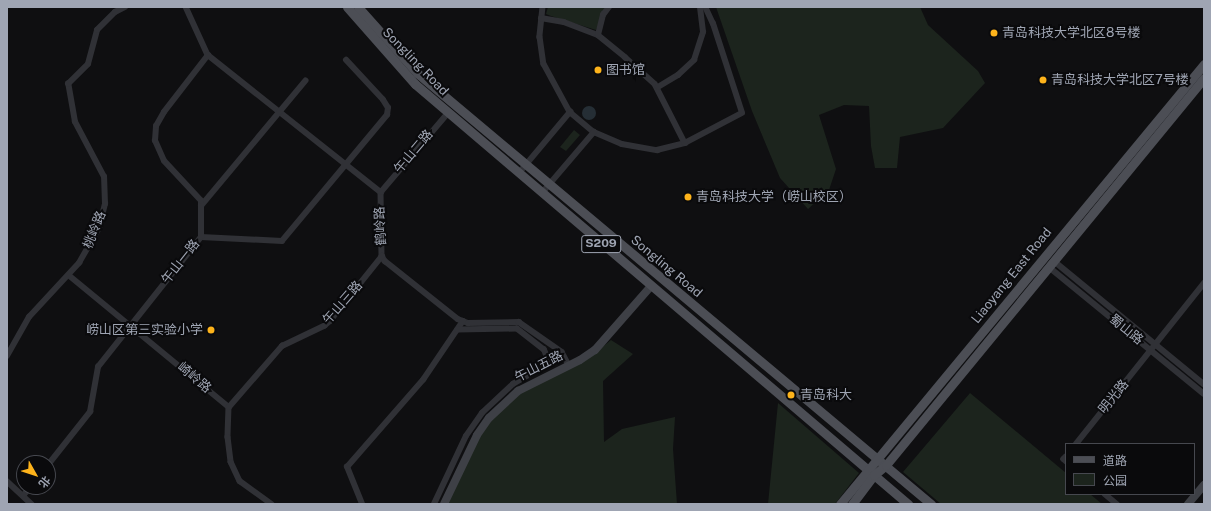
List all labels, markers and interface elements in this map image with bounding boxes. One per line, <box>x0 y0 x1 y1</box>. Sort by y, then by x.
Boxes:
street label: Songling Road <box>379 25 451 99</box>
place label: 青岛科技大学北区8号楼 <box>1002 25 1140 41</box>
marker: 青岛科技大学北区8号楼 <box>989 28 999 38</box>
place label: 图书馆 <box>606 62 645 78</box>
marker: 图书馆 <box>593 65 603 75</box>
place label: 青岛科技大学北区7号楼 <box>1051 72 1189 88</box>
marker: 青岛科技大学北区7号楼 <box>1038 75 1048 85</box>
street label: 午山二路 <box>391 127 437 177</box>
place label: 青岛科技大学（崂山校区） <box>696 189 852 205</box>
marker: 青岛科技大学（崂山校区） <box>683 192 693 202</box>
street label: 鹤岭路 <box>372 206 390 246</box>
street label: 桃岭路 <box>80 209 110 251</box>
street label: Liaoyang East Road <box>969 225 1055 327</box>
street label: Songling Road <box>627 233 705 301</box>
road number: S209 <box>581 234 621 254</box>
street label: 午山一路 <box>159 237 203 287</box>
street label: 午山三路 <box>320 278 366 328</box>
street label: 蜀山路 <box>1106 312 1146 348</box>
place label: 崂山区第三实验小学 <box>86 322 203 338</box>
marker: 崂山区第三实验小学 <box>206 325 216 335</box>
street label: 午山五路 <box>512 348 566 386</box>
street label: 崎岭路 <box>174 359 214 397</box>
street label: 明光路 <box>1096 377 1132 417</box>
place label: 青岛科大 <box>800 387 852 403</box>
marker: 青岛科大 <box>785 389 797 401</box>
legend <box>1065 443 1195 495</box>
text: 道路 <box>1103 454 1127 468</box>
north arrow <box>16 455 56 495</box>
text: 北 <box>36 474 53 490</box>
text: 公园 <box>1103 474 1127 488</box>

